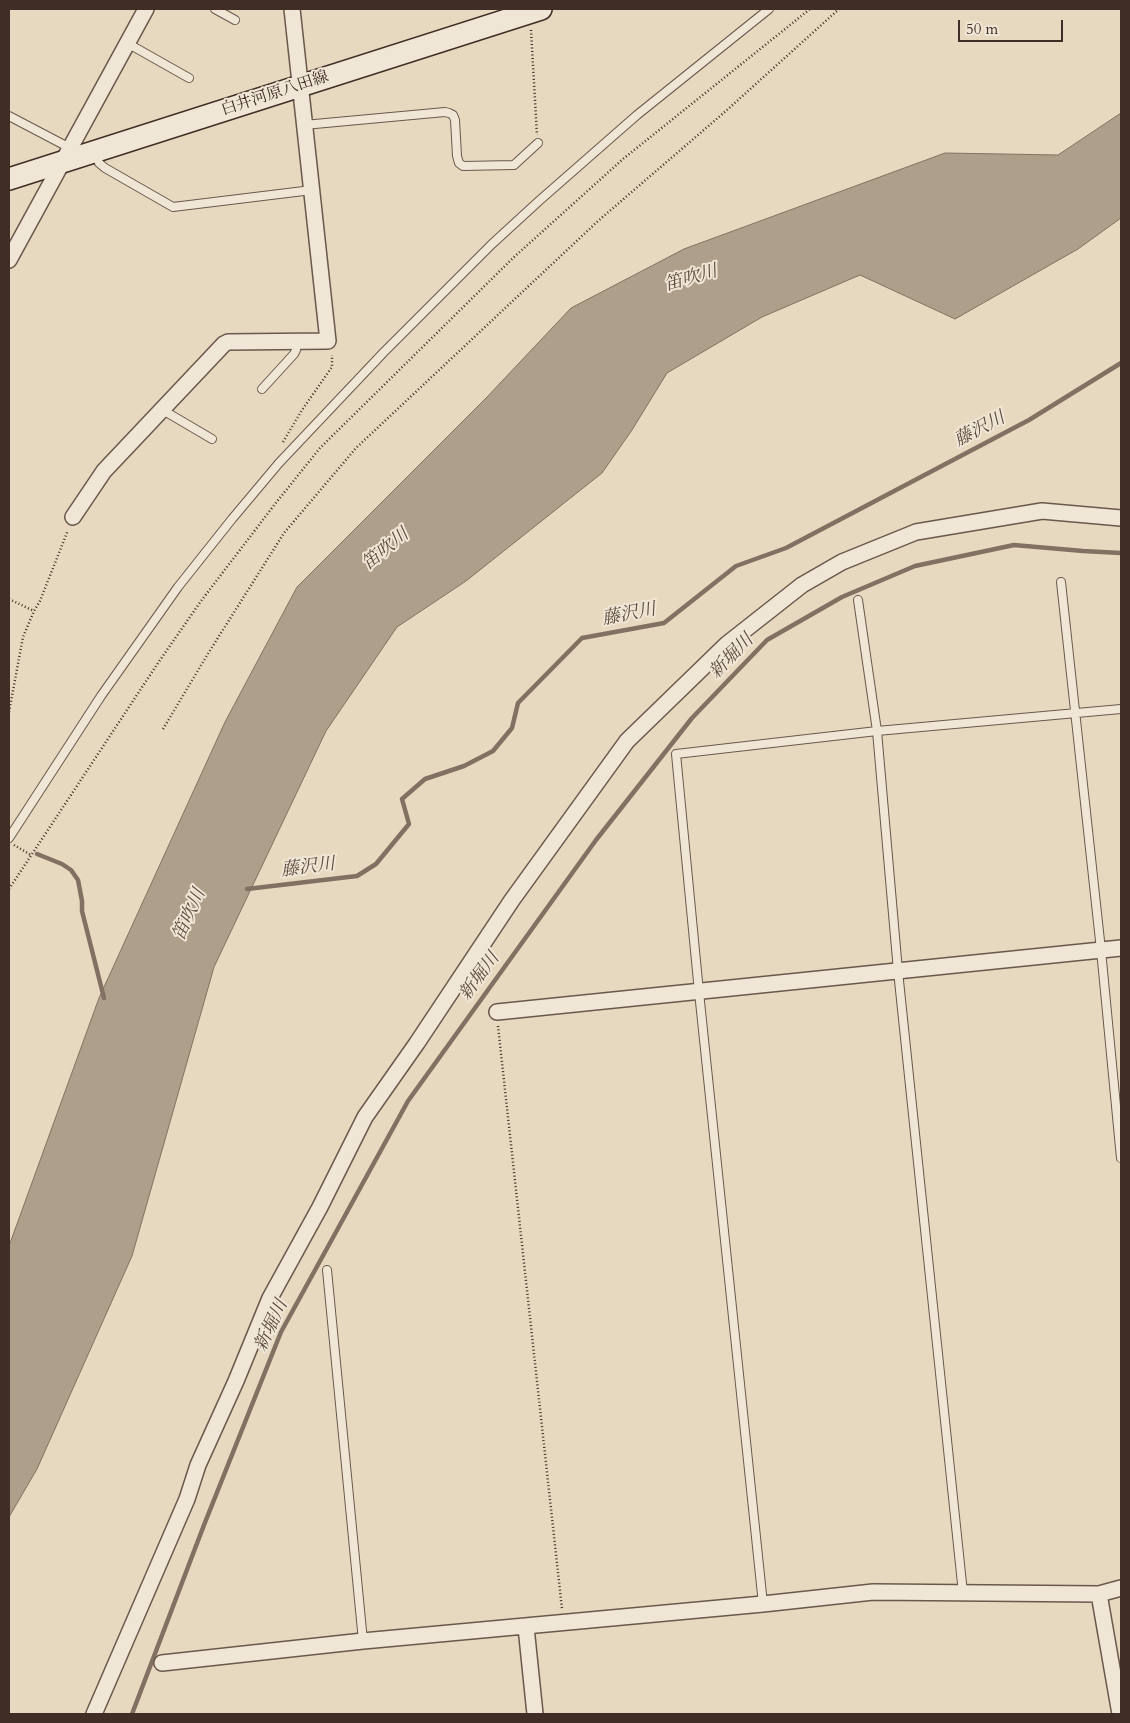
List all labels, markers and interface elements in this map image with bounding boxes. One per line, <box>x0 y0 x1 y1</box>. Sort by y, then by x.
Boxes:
scale bar <box>960 10 1065 42</box>
text: 50 m <box>966 19 998 39</box>
street label: 白井河原八田線 <box>219 68 331 120</box>
water label: 笛吹川 <box>662 261 720 297</box>
water label: 藤沢川 <box>951 408 1009 452</box>
water label: 笛吹川 <box>358 525 414 575</box>
water label: 藤沢川 <box>600 599 658 631</box>
water label: 新堀川 <box>705 630 759 684</box>
water label: 藤沢川 <box>280 854 336 882</box>
water label: 笛吹川 <box>169 886 211 944</box>
water label: 新堀川 <box>455 949 505 1005</box>
water label: 新堀川 <box>251 1297 293 1355</box>

